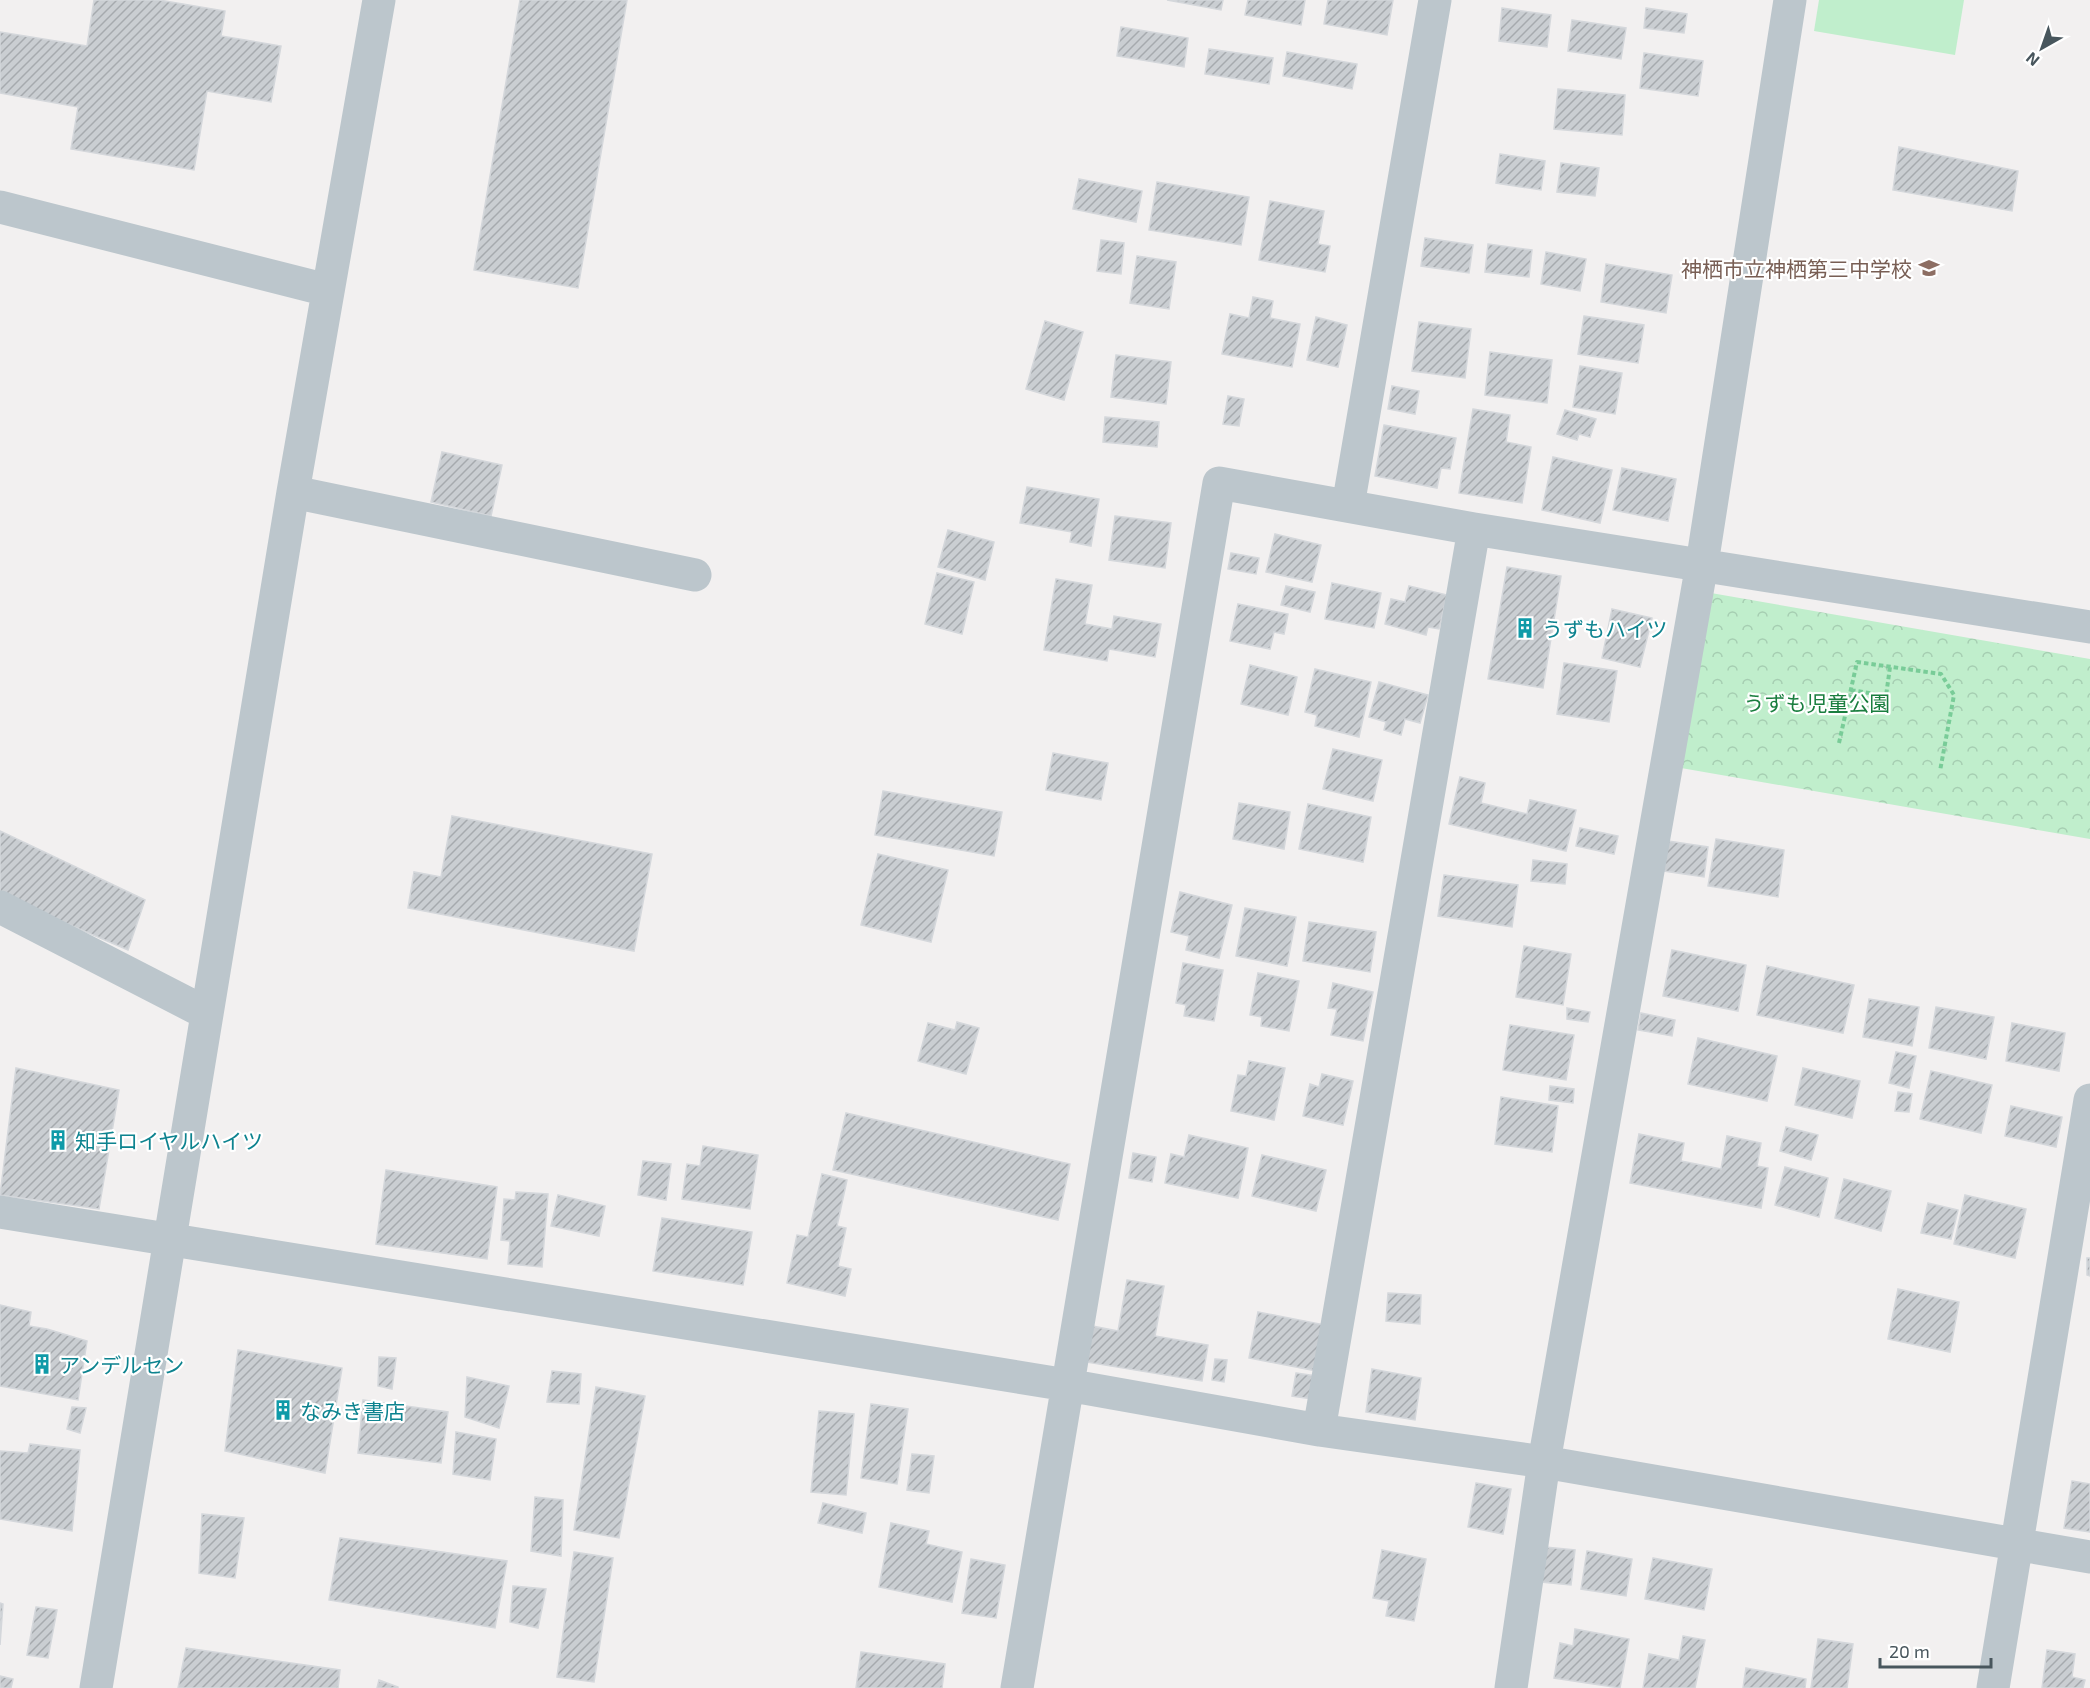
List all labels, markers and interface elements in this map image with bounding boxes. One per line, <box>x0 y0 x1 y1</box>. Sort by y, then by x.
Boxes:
north arrow <box>2012 18 2072 78</box>
text: N <box>2022 49 2043 71</box>
place label: 神栖市立神栖第三中学校 <box>1681 256 1912 281</box>
school or university icon: 神栖市立神栖第三中学校 <box>1917 256 1941 280</box>
building icon: うずもハイツ <box>1513 616 1537 640</box>
place label: うずもハイツ <box>1542 616 1668 641</box>
park label: うずも児童公園 <box>1744 690 1891 715</box>
building icon: 知手ロイヤルハイツ <box>46 1128 70 1152</box>
place label: 知手ロイヤルハイツ <box>75 1128 263 1153</box>
building icon: アンデルセン <box>30 1352 54 1376</box>
place label: アンデルセン <box>59 1352 184 1377</box>
building icon: なみき書店 <box>271 1398 295 1422</box>
place label: なみき書店 <box>300 1398 405 1423</box>
scale bar <box>1880 1631 1991 1669</box>
text: 20 m <box>1889 1640 1930 1662</box>

